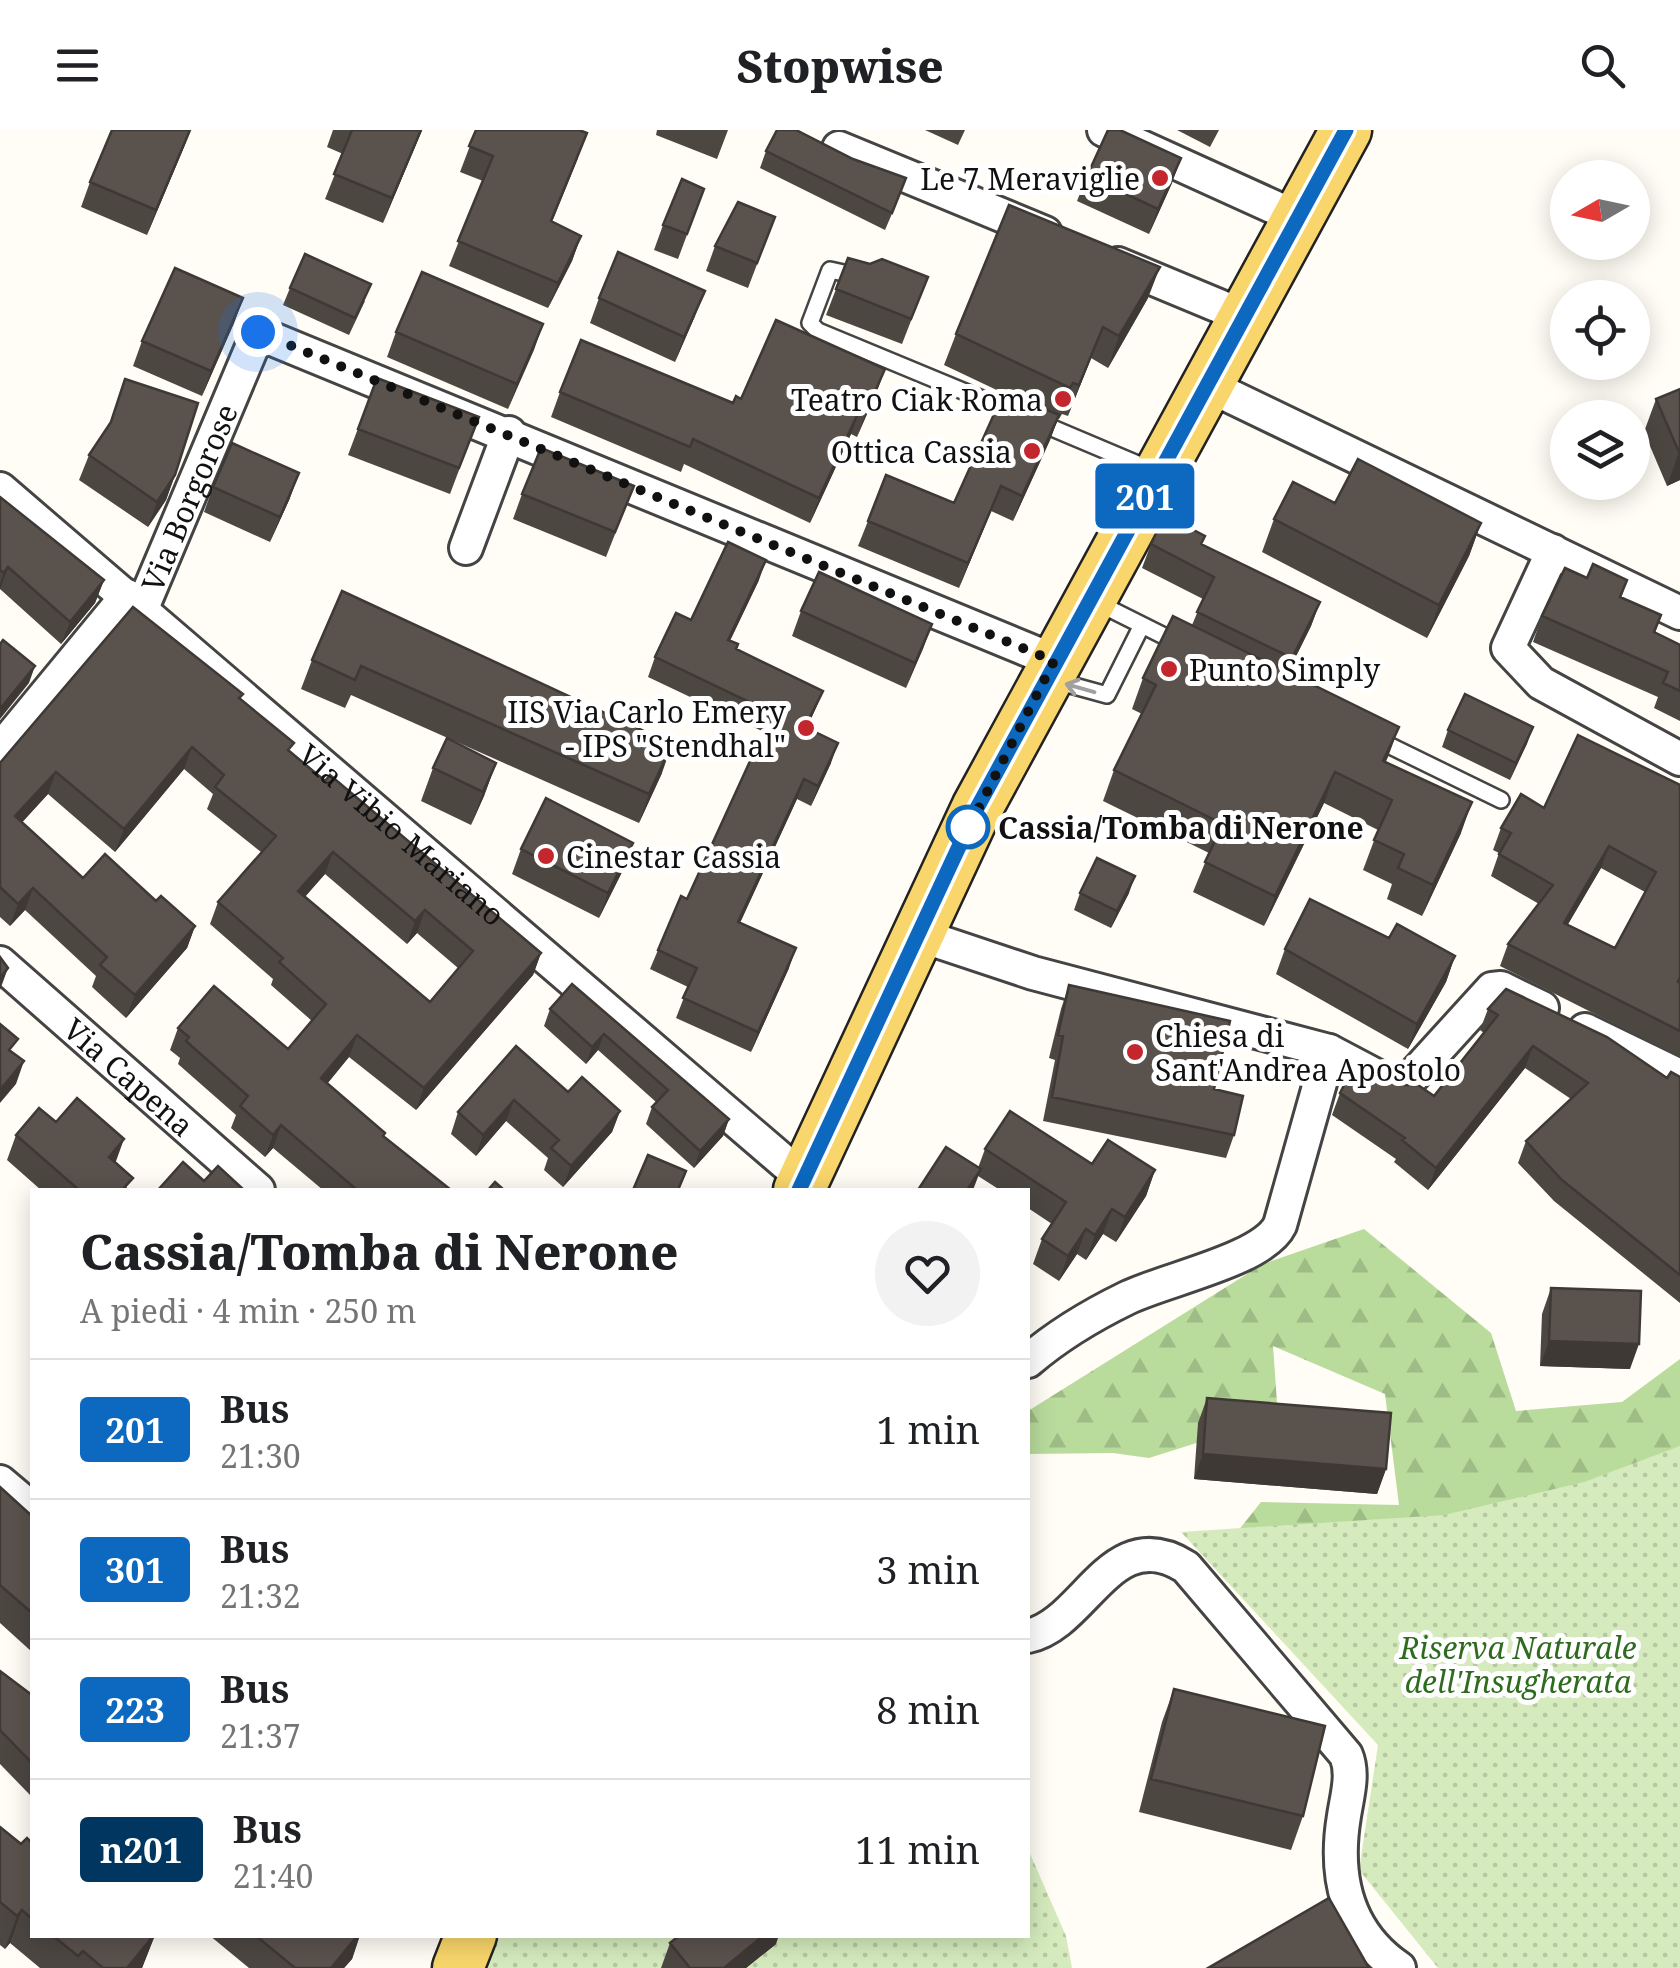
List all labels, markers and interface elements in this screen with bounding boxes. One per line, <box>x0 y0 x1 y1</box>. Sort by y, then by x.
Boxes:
text: Stopwise <box>736 35 944 96</box>
icon: menu <box>50 38 105 93</box>
icon: search <box>1575 38 1630 93</box>
place label: Le 7 Meraviglie <box>920 158 1140 199</box>
north arrow <box>1550 160 1650 260</box>
map controls <box>1550 160 1650 500</box>
marker: Le 7 Meraviglie <box>1149 167 1171 189</box>
button: locate <box>1550 280 1650 380</box>
your location <box>233 307 283 357</box>
place label: Teatro Ciak Roma <box>791 379 1043 420</box>
marker: Teatro Ciak Roma <box>1052 388 1074 410</box>
street label: Via Borgorose <box>131 397 246 598</box>
button: layers <box>1550 400 1650 500</box>
place label: Ottica Cassia <box>831 431 1012 472</box>
marker: Ottica Cassia <box>1021 440 1043 462</box>
line badge: 201 <box>1088 464 1202 528</box>
text: 201 <box>1115 473 1175 520</box>
place label: Punto Simply <box>1189 649 1380 690</box>
marker: Punto Simply <box>1158 658 1180 680</box>
one-way arrow <box>1065 678 1097 696</box>
place label: IIS Via Carlo Emery - IPS "Stendhal" <box>507 691 786 766</box>
marker: IIS Via Carlo Emery - IPS "Stendhal" <box>795 717 817 739</box>
street label: Via Vibio Mariano <box>290 734 514 934</box>
marker: Cassia/Tomba di Nerone <box>947 806 989 848</box>
place label: Cassia/Tomba di Nerone <box>998 807 1364 848</box>
place label: Cinestar Cassia <box>566 836 781 877</box>
marker: Cinestar Cassia <box>535 845 557 867</box>
street label: Via Capena <box>55 1008 203 1145</box>
place label: Chiesa di Sant'Andrea Apostolo <box>1155 1015 1461 1090</box>
marker: Chiesa di Sant'Andrea Apostolo <box>1124 1041 1146 1063</box>
text: Cassia/Tomba di Nerone <box>80 1219 678 1284</box>
button: heart <box>875 1221 980 1326</box>
text: A piedi · 4 min · 250 m <box>80 1289 417 1332</box>
text: Bus <box>220 1382 289 1434</box>
text: 1 min <box>876 1403 980 1455</box>
text: 201 <box>105 1406 165 1453</box>
text: 21:30 <box>220 1434 301 1477</box>
text: Bus <box>220 1522 289 1574</box>
text: 3 min <box>876 1543 980 1595</box>
text: 301 <box>105 1546 165 1593</box>
text: 21:32 <box>220 1574 301 1617</box>
park label: Riserva Naturale dell'Insugherata <box>1398 1627 1637 1702</box>
text: Bus <box>220 1662 289 1714</box>
text: 8 min <box>876 1683 980 1735</box>
text: 223 <box>105 1686 165 1733</box>
text: 21:37 <box>220 1714 301 1757</box>
text: Bus <box>233 1802 302 1854</box>
text: 11 min <box>855 1823 980 1875</box>
text: n201 <box>100 1826 183 1873</box>
text: 21:40 <box>233 1854 313 1897</box>

